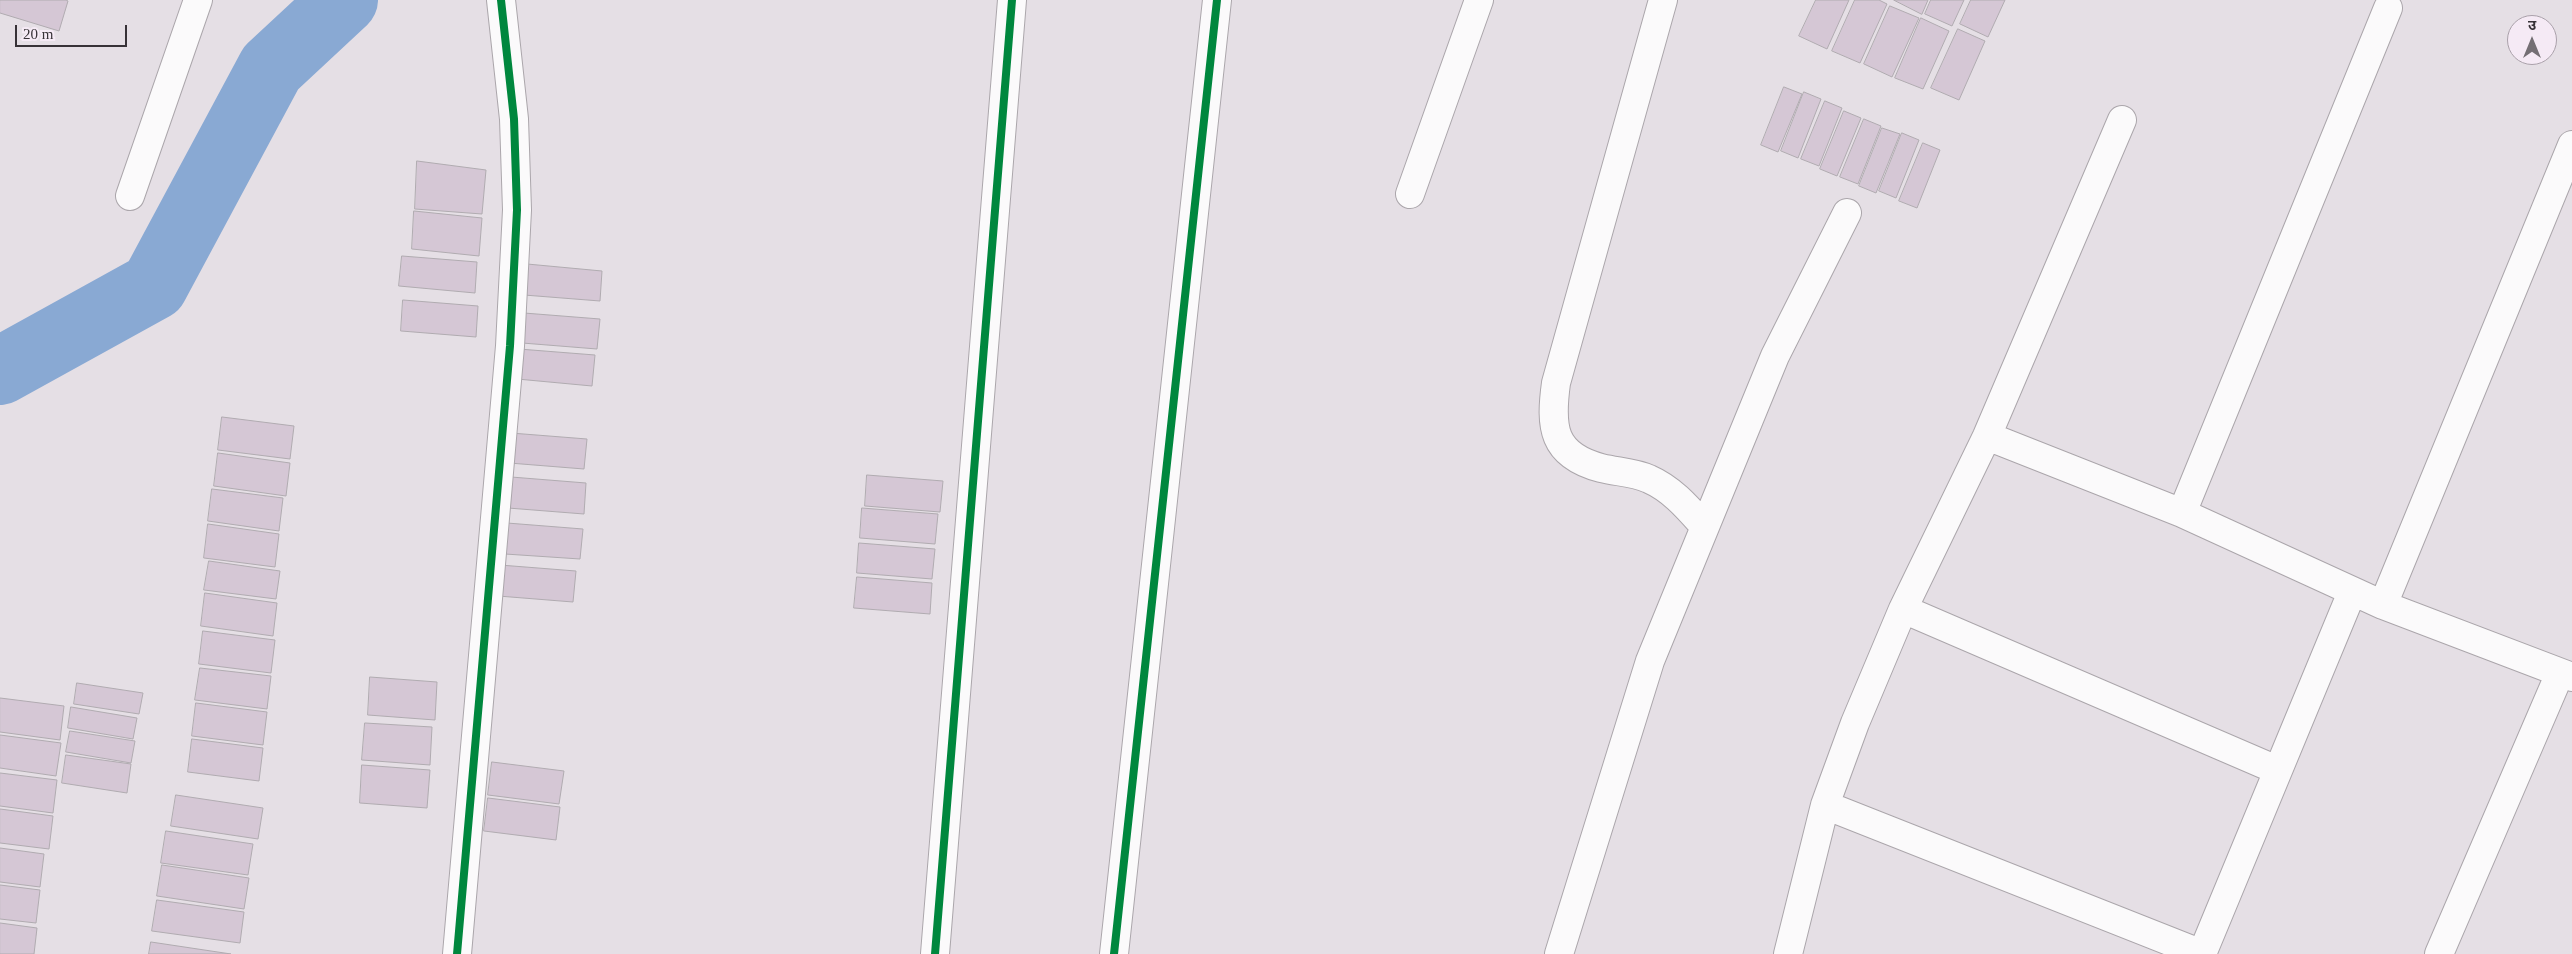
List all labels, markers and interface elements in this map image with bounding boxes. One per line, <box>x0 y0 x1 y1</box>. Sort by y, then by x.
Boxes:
scale bar <box>18 15 130 47</box>
north arrow <box>2507 15 2557 65</box>
text: उ <box>2528 18 2536 33</box>
text: 20 m <box>23 26 53 42</box>

